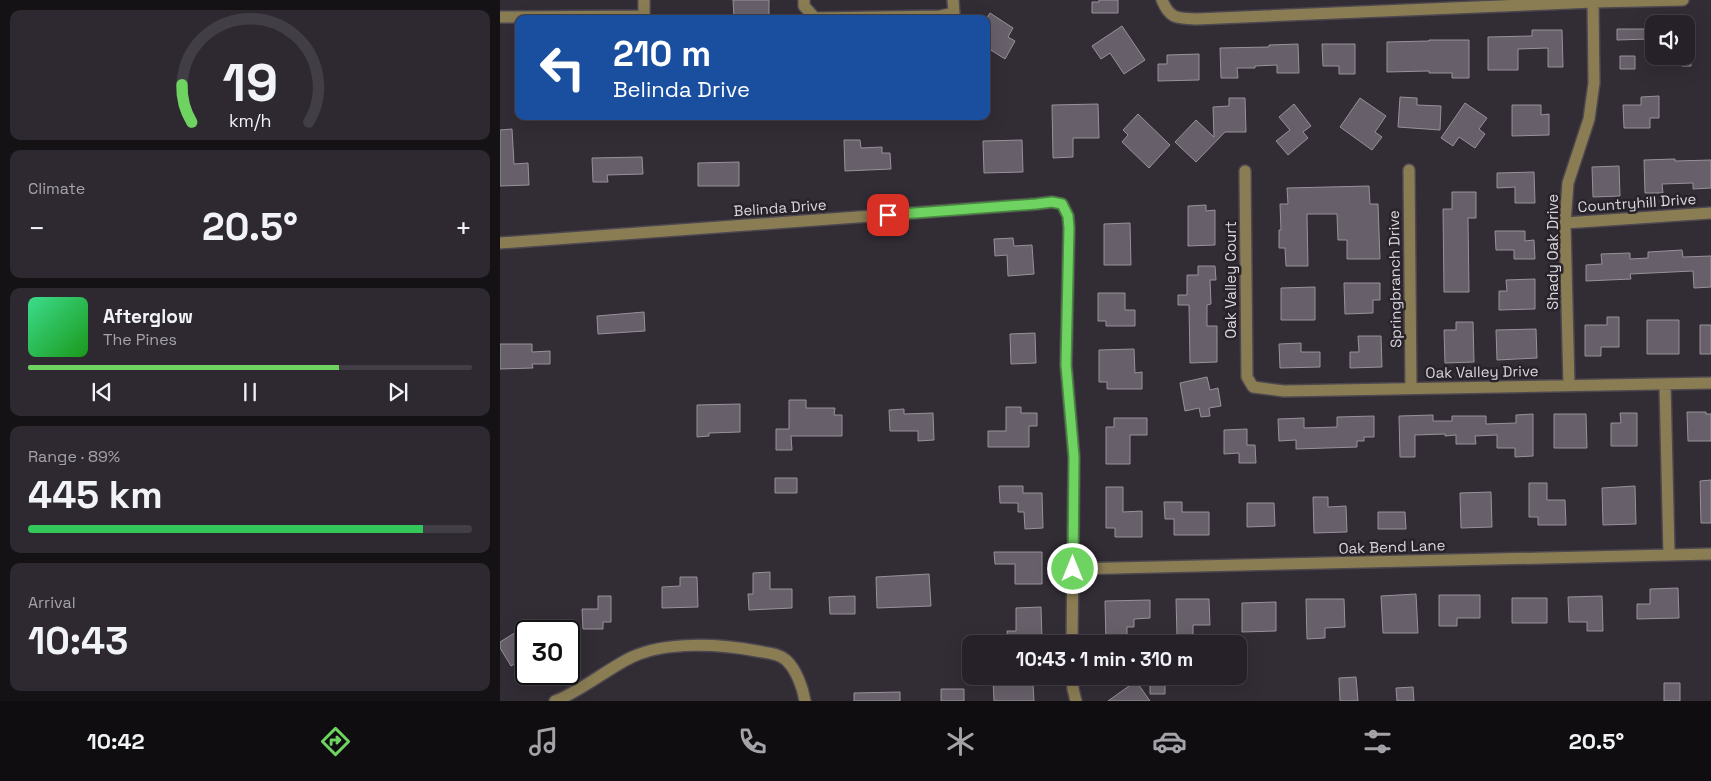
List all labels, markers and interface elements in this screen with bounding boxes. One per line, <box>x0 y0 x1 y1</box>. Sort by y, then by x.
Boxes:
map controls <box>1645 15 1695 65</box>
button: sound <box>1645 15 1695 65</box>
text: 210 m <box>613 32 711 76</box>
icon: left <box>530 35 595 100</box>
text: 19 <box>222 50 278 116</box>
text: Belinda Drive <box>613 75 750 103</box>
text: km/h <box>229 109 271 132</box>
text: Climate <box>28 178 85 199</box>
street label: Countryhill Drive <box>1577 189 1697 216</box>
pin <box>867 194 909 236</box>
street label: Shady Oak Drive <box>1543 194 1562 310</box>
street label: Belinda Drive <box>733 195 827 220</box>
icon: arrive <box>874 201 902 229</box>
text: 20.5° <box>202 203 298 251</box>
text: − <box>28 210 45 246</box>
text: + <box>455 210 472 246</box>
street label: Springbranch Drive <box>1384 210 1405 348</box>
street label: Oak Valley Court <box>1221 221 1240 339</box>
text: Afterglow <box>103 304 193 329</box>
text: The Pines <box>103 329 177 350</box>
street label: Oak Valley Drive <box>1425 361 1539 382</box>
icon: previous <box>88 378 116 406</box>
icon: pause <box>236 378 264 406</box>
icon: next <box>384 378 412 406</box>
text: Range · 89% <box>28 446 120 467</box>
text: 445 km <box>28 471 163 519</box>
street label: Oak Bend Lane <box>1338 535 1446 558</box>
position arrow <box>1046 542 1098 594</box>
text: Arrival <box>28 592 76 613</box>
text: 10:43 <box>28 617 128 665</box>
speed limit sign: 30 <box>515 620 580 685</box>
text: 10:43 · 1 min · 310 m <box>1016 647 1193 672</box>
icon: directions <box>318 724 353 759</box>
icon: music <box>526 724 561 759</box>
icon: phone <box>735 724 770 759</box>
icon: climate <box>943 724 978 759</box>
icon: car <box>1152 724 1187 759</box>
icon: filters <box>1360 724 1395 759</box>
text: 10:42 <box>87 727 145 755</box>
text: 20.5° <box>1569 727 1624 755</box>

